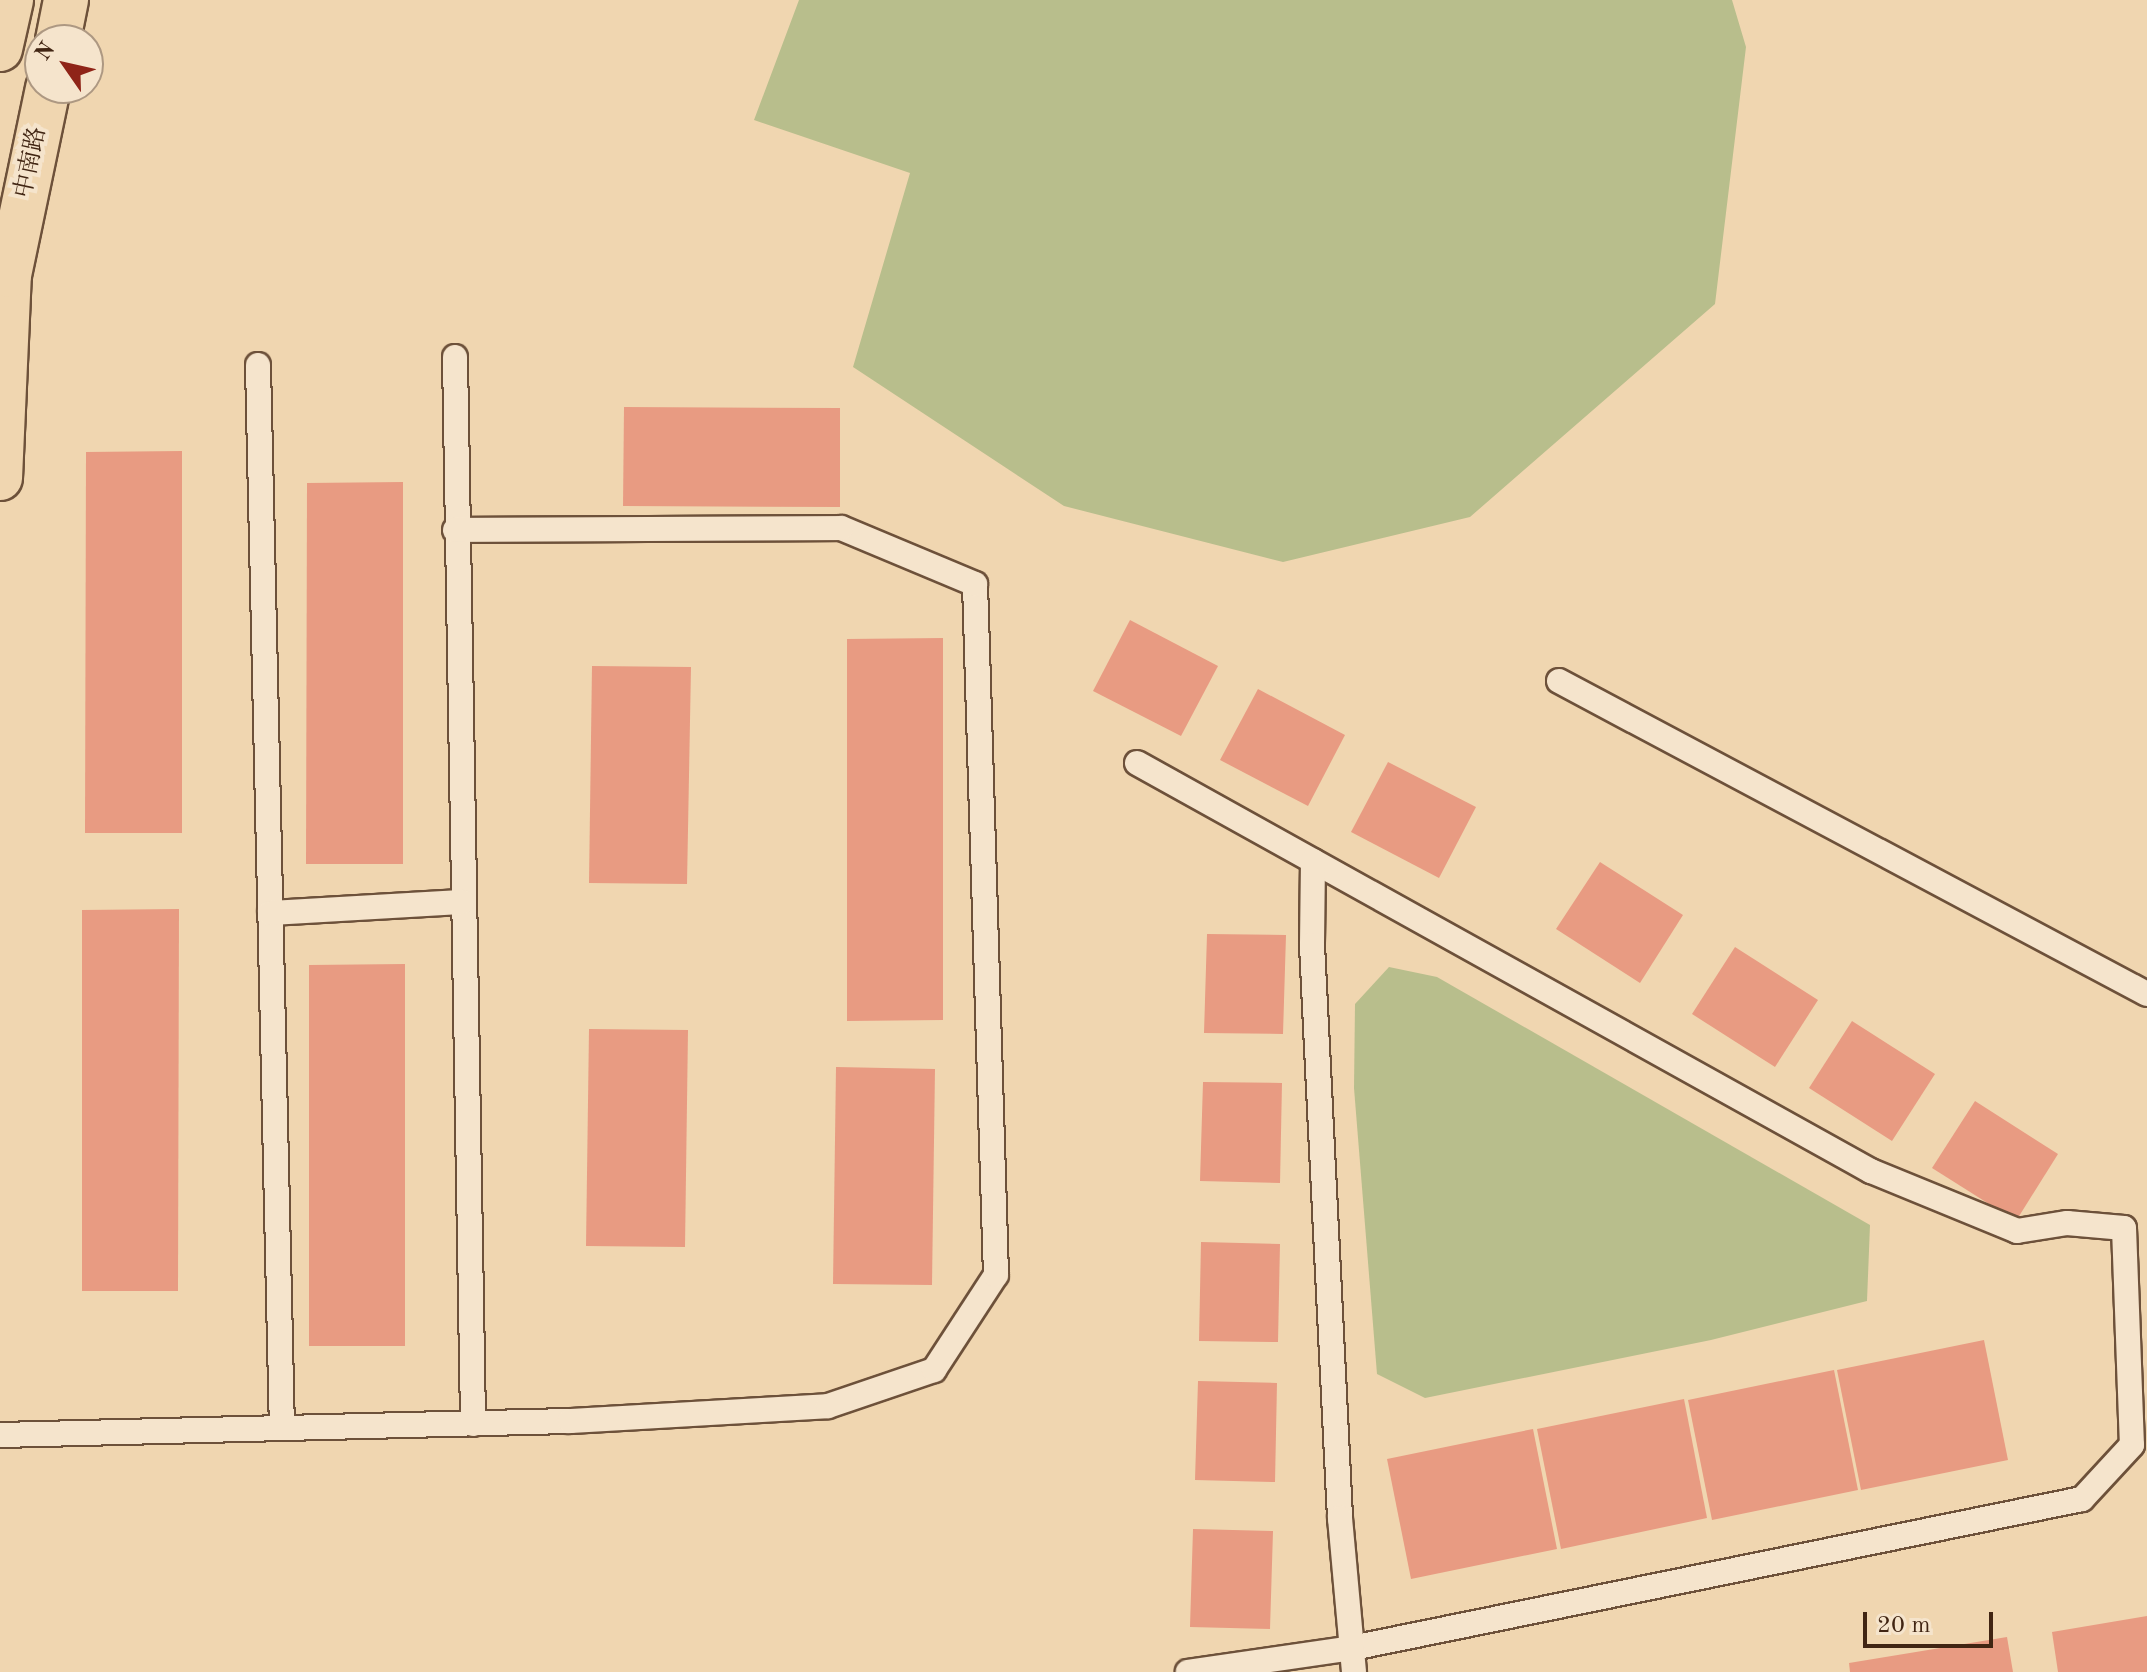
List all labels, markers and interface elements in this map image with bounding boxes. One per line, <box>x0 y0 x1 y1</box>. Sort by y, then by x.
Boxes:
north arrow <box>24 24 104 104</box>
text: N <box>32 39 60 65</box>
street label: 中南路 <box>10 125 54 201</box>
scale bar <box>1867 1596 1997 1646</box>
text: 20 m <box>1877 1614 1931 1638</box>

